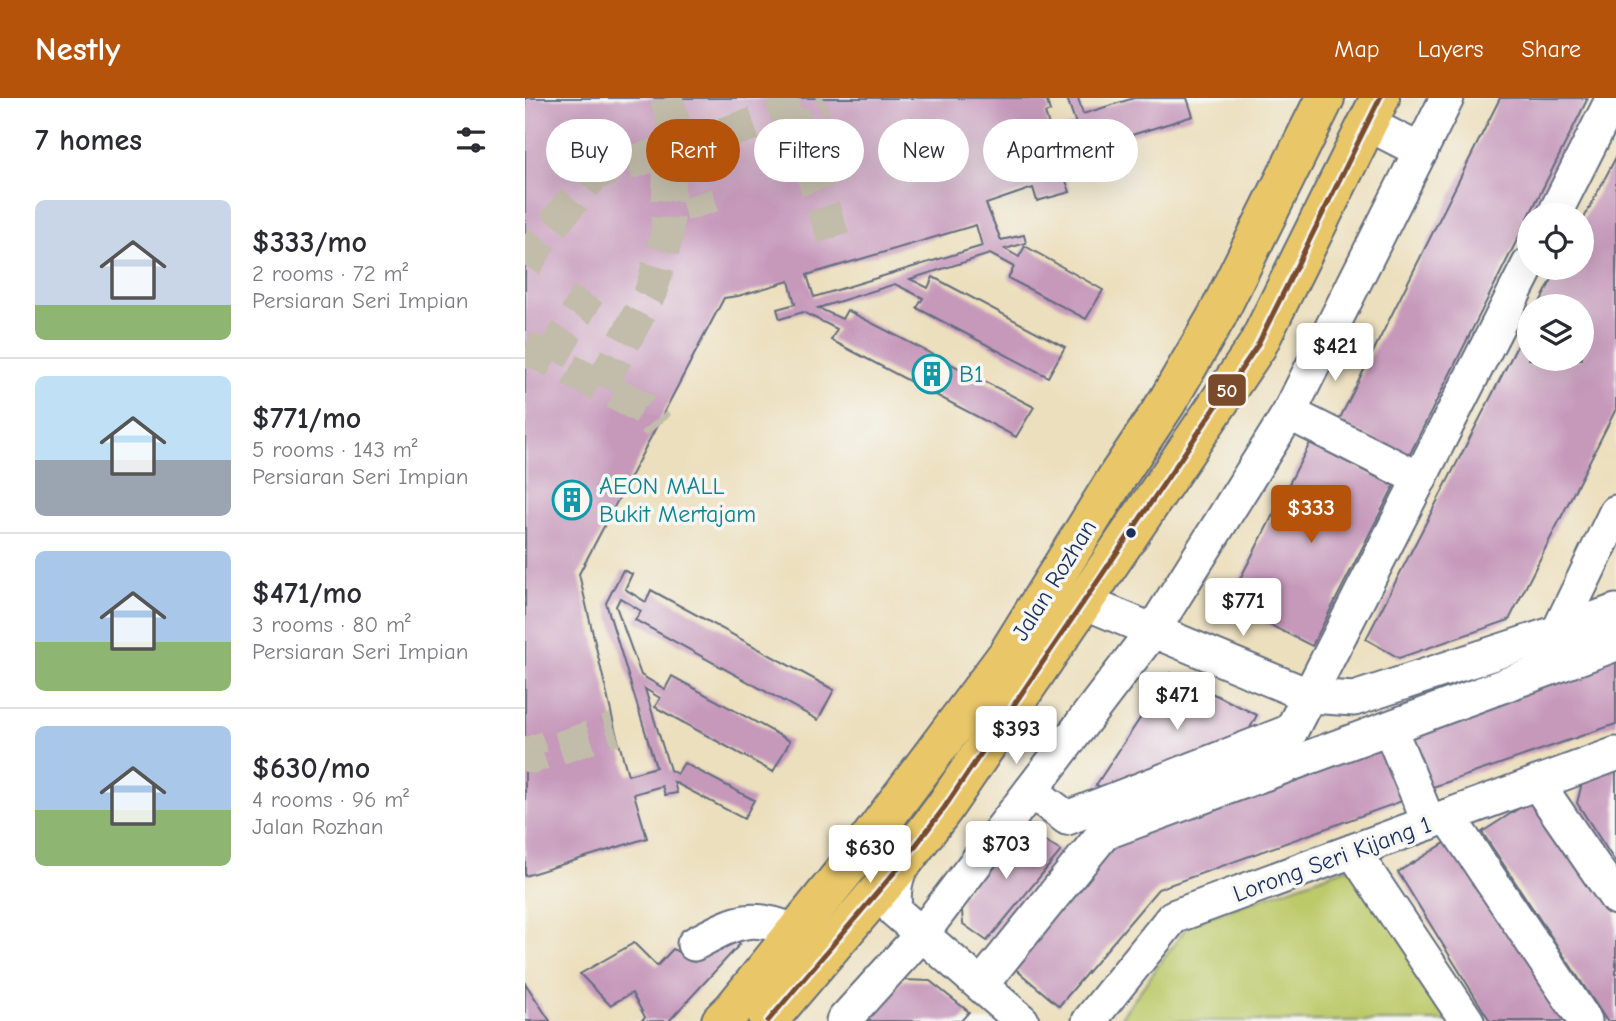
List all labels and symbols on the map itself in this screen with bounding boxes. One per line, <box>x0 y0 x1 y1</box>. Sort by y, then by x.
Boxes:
pin: $421 <box>1294 324 1376 383</box>
building icon: B1 <box>911 353 953 395</box>
place label: B1 <box>959 360 983 388</box>
line badge: 50 <box>1207 373 1247 407</box>
text: 50 <box>1217 380 1237 402</box>
place label: AEON MALL Bukit Mertajam <box>599 472 756 528</box>
building icon: AEON MALL Bukit Mertajam <box>551 479 593 521</box>
pin: $333 <box>1270 486 1352 545</box>
street label: Jalan Rozhan <box>1006 514 1102 646</box>
unlabelled marker <box>1124 526 1138 540</box>
pin: $771 <box>1202 578 1284 638</box>
pin: $471 <box>1136 672 1218 732</box>
pin: $393 <box>975 706 1057 766</box>
street label: Lorong Seri Kijang 1 <box>1229 810 1435 908</box>
pin: $703 <box>965 822 1047 881</box>
pin: $630 <box>829 826 911 885</box>

